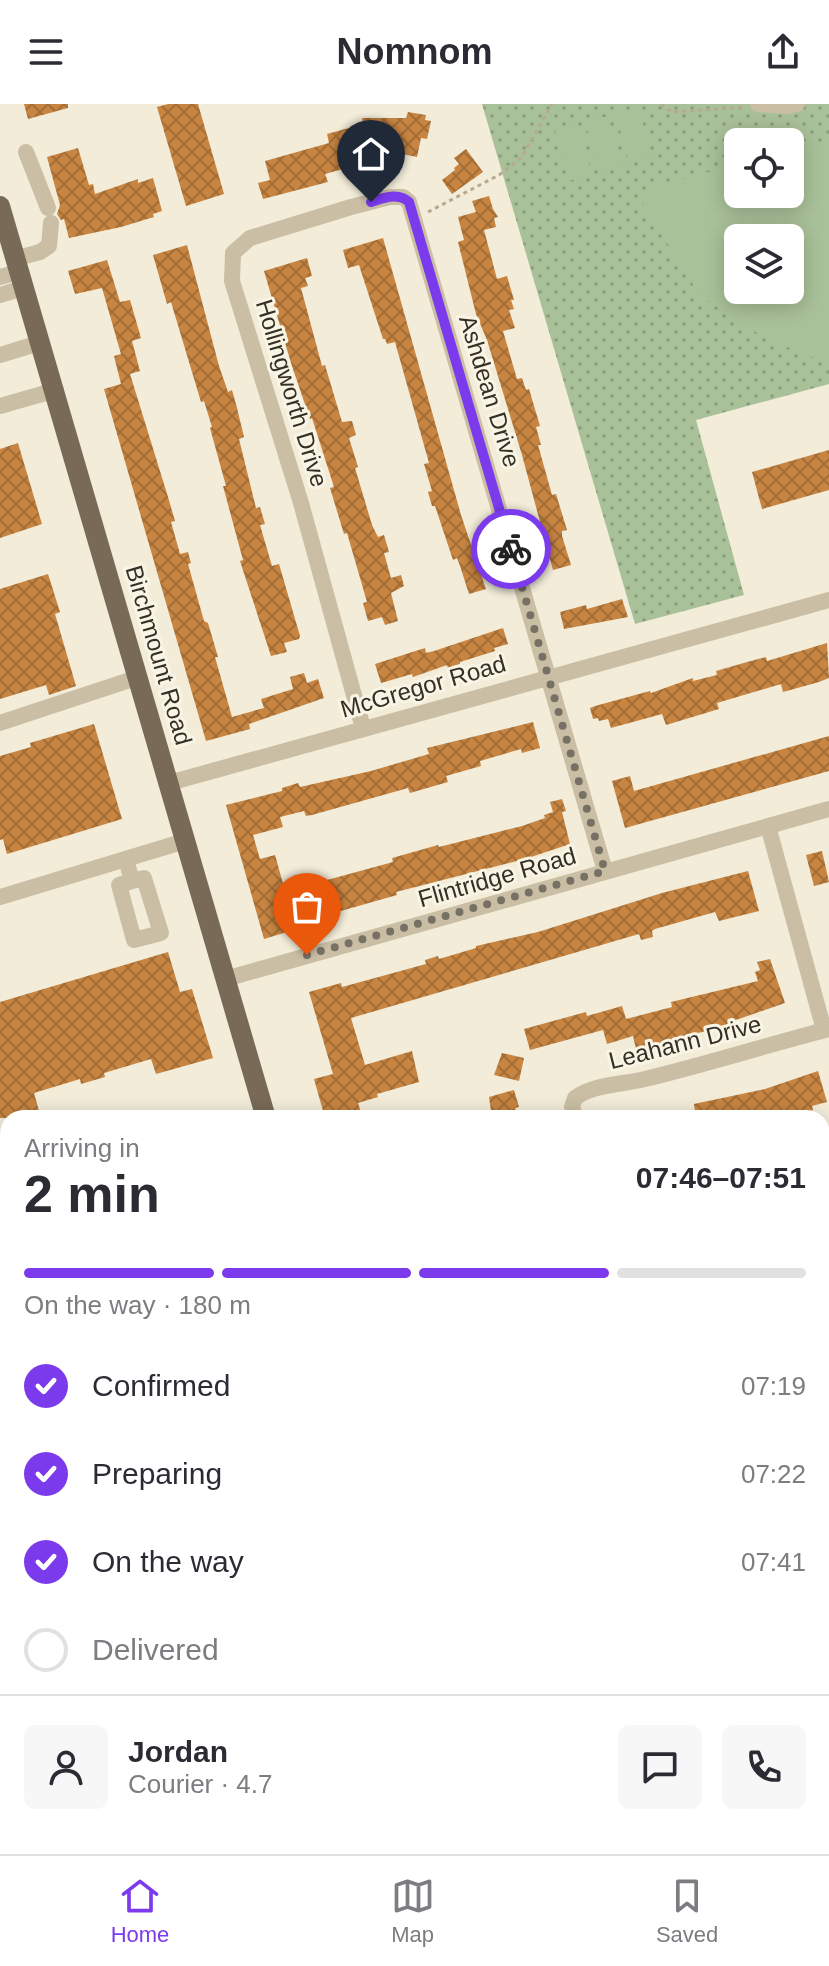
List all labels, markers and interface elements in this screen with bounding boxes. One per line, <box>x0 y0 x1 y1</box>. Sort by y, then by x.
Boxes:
icon: menu <box>24 30 68 74</box>
icon: share <box>761 30 805 74</box>
text: Nomnom <box>337 31 493 72</box>
pin <box>337 120 405 202</box>
map controls <box>724 128 804 304</box>
button: locate <box>724 128 804 208</box>
icon: home <box>349 132 393 176</box>
button: layers <box>724 224 804 304</box>
street label: Hollingworth Drive <box>251 296 333 490</box>
street label: Ashdean Drive <box>454 312 526 470</box>
courier <box>471 509 551 589</box>
icon: bike <box>489 527 533 571</box>
street label: Birchmount Road <box>120 562 198 748</box>
street label: McGregor Road <box>337 649 509 723</box>
street label: Flintridge Road <box>415 842 579 912</box>
pin <box>273 873 341 955</box>
icon: bag <box>285 885 329 929</box>
street label: Leahann Drive <box>606 1010 764 1074</box>
text: Arriving in <box>24 1133 140 1163</box>
text: 07:46–07:51 <box>636 1161 806 1194</box>
text: 2 min <box>24 1165 160 1223</box>
text: On the way · 180 m <box>24 1290 251 1320</box>
icon: check <box>24 1364 68 1408</box>
text: Confirmed <box>92 1369 230 1402</box>
text: 07:19 <box>741 1371 806 1401</box>
icon: check <box>24 1452 68 1496</box>
text: Preparing <box>92 1457 222 1490</box>
text: 07:22 <box>741 1459 806 1489</box>
icon: check <box>24 1540 68 1584</box>
text: On the way <box>92 1545 244 1578</box>
text: 07:41 <box>741 1547 806 1577</box>
text: Delivered <box>92 1633 219 1666</box>
button: person <box>24 1725 108 1809</box>
button: chat <box>618 1725 702 1809</box>
button: phone <box>722 1725 806 1809</box>
text: Jordan <box>128 1735 228 1768</box>
text: Courier · 4.7 <box>128 1769 273 1799</box>
tab: Home <box>111 1874 169 1948</box>
tab: Map <box>391 1874 435 1948</box>
tab: Saved <box>656 1874 718 1948</box>

